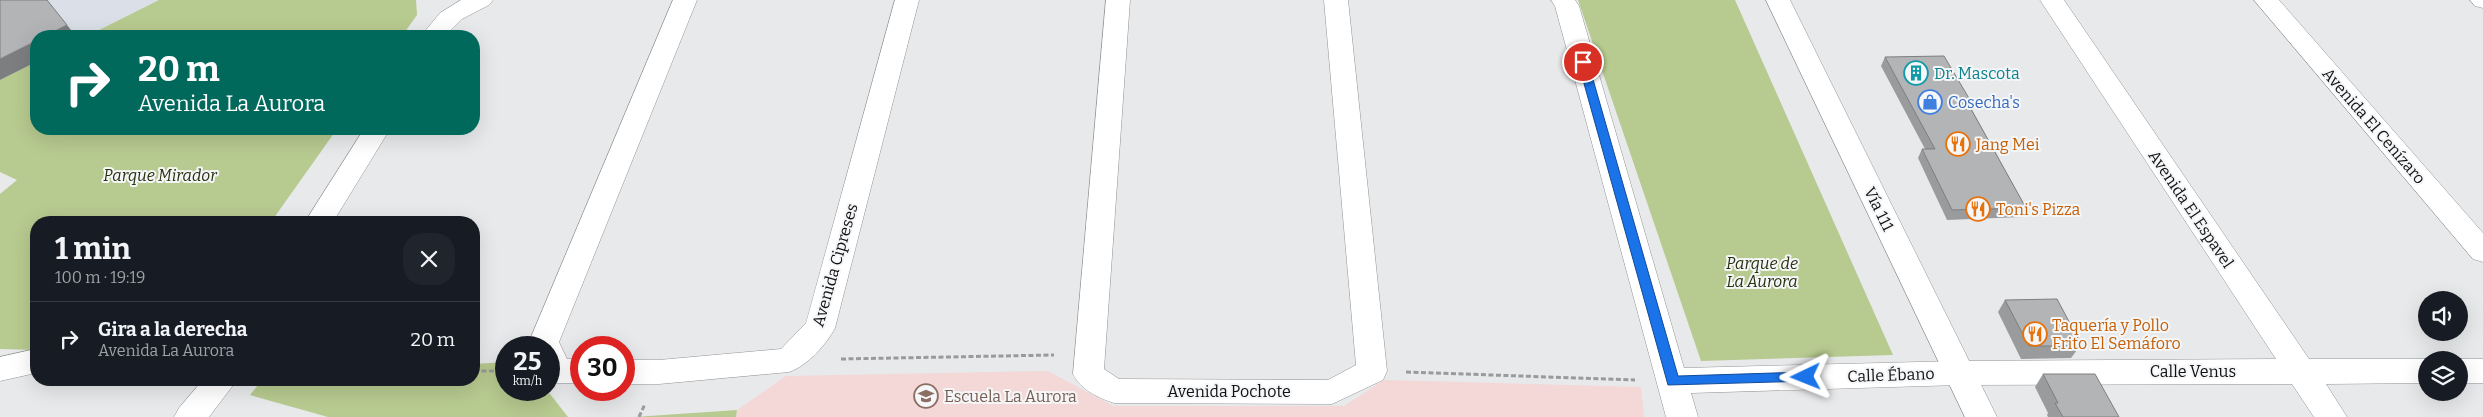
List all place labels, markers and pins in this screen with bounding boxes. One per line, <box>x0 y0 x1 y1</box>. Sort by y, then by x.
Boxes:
pin <box>1562 41 1604 83</box>
building icon: Dr. Mascota <box>1903 60 1929 86</box>
place label: Dr. Mascota <box>1934 64 2020 83</box>
shop icon: Cosecha's <box>1917 89 1943 115</box>
place label: Cosecha's <box>1948 93 2020 112</box>
restaurant icon: Jang Mei <box>1945 131 1971 157</box>
place label: Jang Mei <box>1975 135 2040 154</box>
restaurant icon: Toni's Pizza <box>1965 196 1991 222</box>
place label: Toni's Pizza <box>1996 200 2081 219</box>
place label: Taquería y Pollo Frito El Semáforo <box>2052 316 2181 353</box>
restaurant icon: Taquería y Pollo Frito El Semáforo <box>2022 321 2048 347</box>
school or university icon: Escuela La Aurora <box>913 383 939 409</box>
place label: Escuela La Aurora <box>944 387 1077 406</box>

